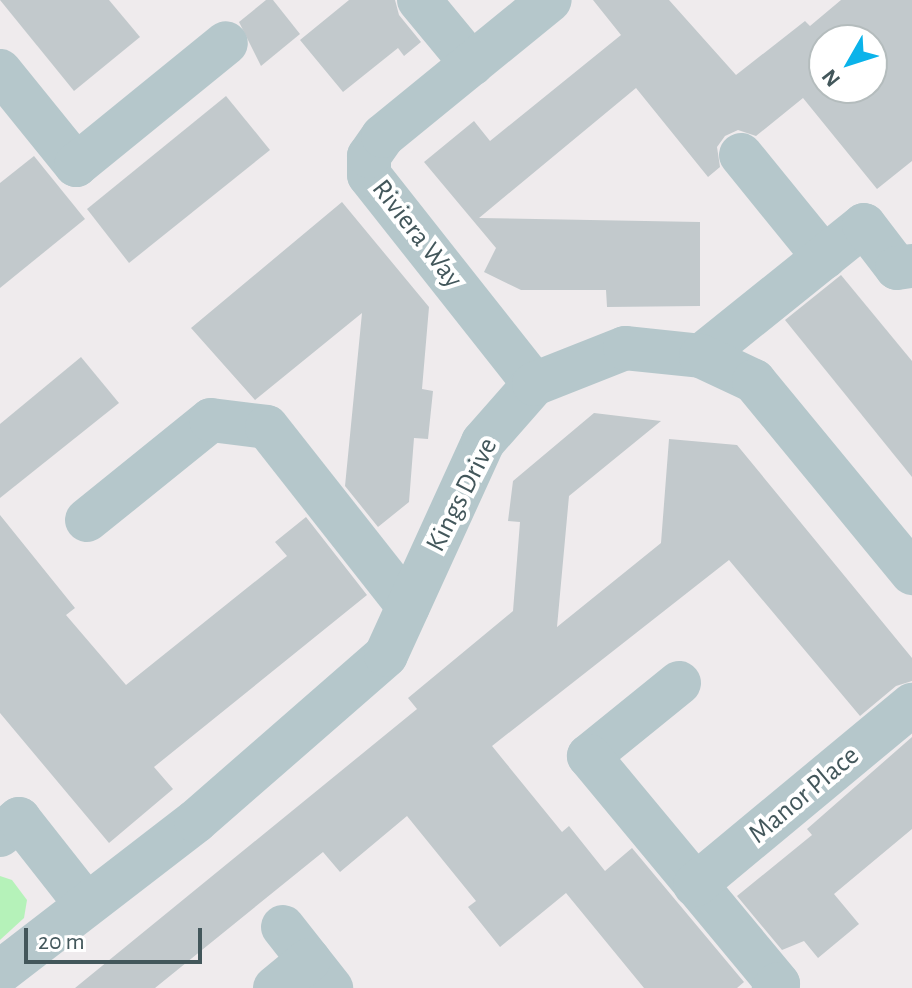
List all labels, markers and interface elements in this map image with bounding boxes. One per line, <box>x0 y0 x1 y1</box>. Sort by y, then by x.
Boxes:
north arrow <box>808 24 888 104</box>
text: N <box>818 65 844 91</box>
street label: Riviera Way <box>364 173 470 295</box>
street label: Kings Drive <box>419 432 505 558</box>
street label: Manor Place <box>742 739 866 851</box>
scale bar <box>28 912 206 962</box>
text: 20 m <box>38 930 85 954</box>

